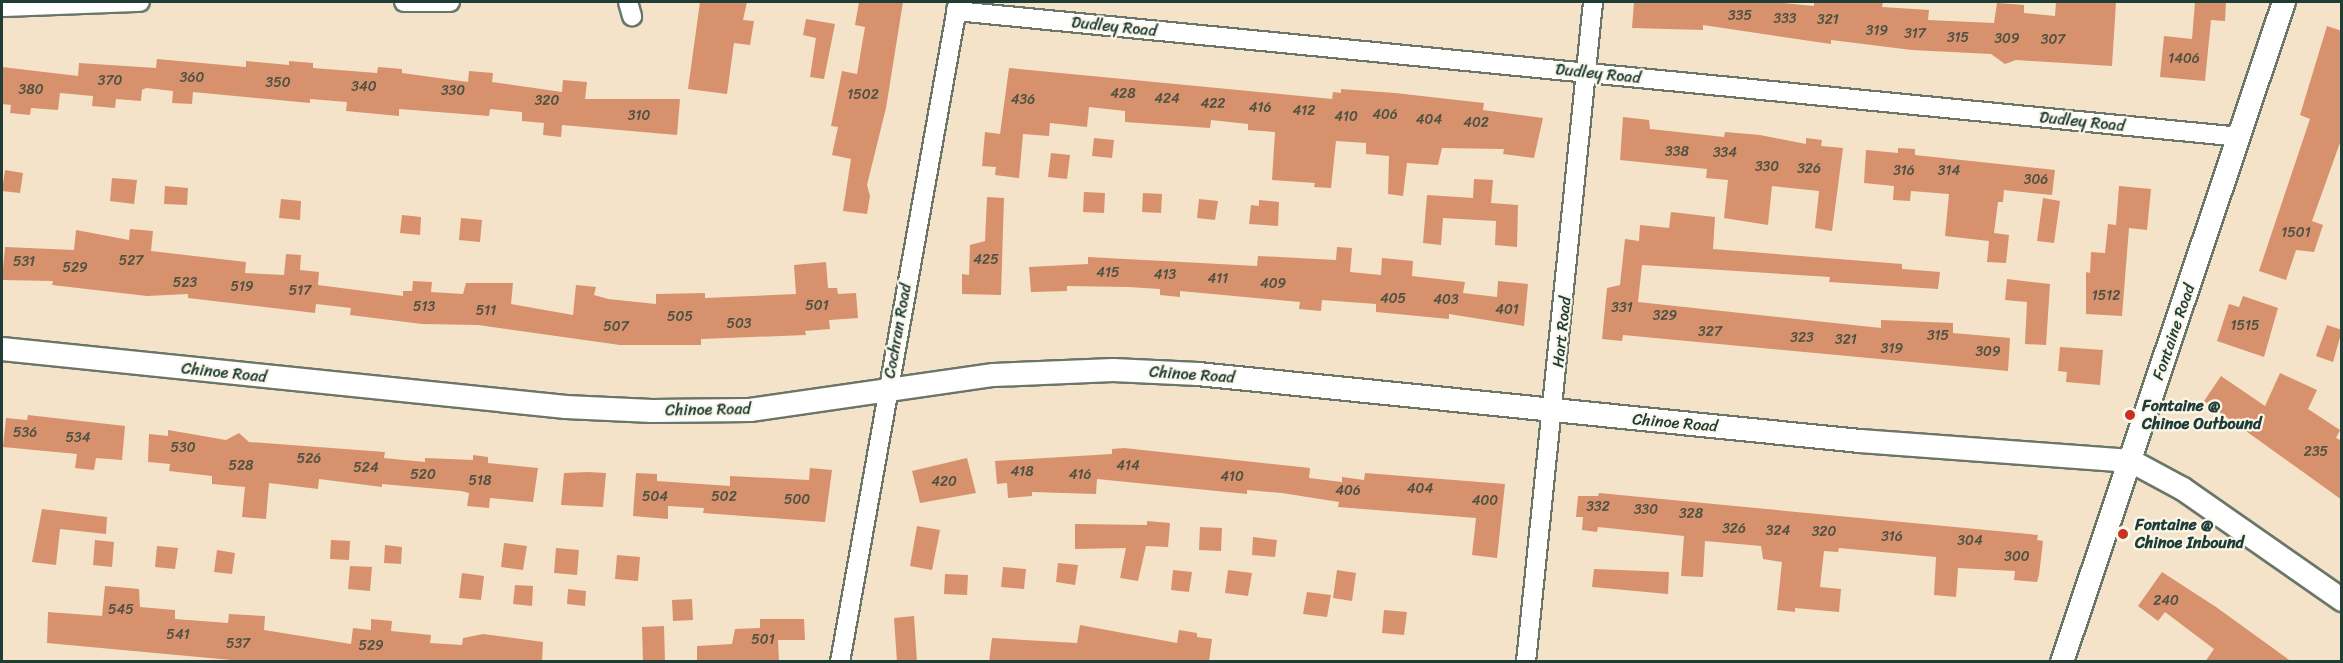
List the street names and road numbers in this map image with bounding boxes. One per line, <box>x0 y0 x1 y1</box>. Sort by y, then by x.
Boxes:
street label: Dudley Road <box>1070 13 1158 41</box>
street label: Dudley Road <box>1554 60 1642 88</box>
street label: Dudley Road <box>2038 108 2126 136</box>
street label: Fontaine Road <box>2149 281 2199 383</box>
street label: Cochran Road <box>880 282 916 380</box>
street label: Hart Road <box>1549 296 1575 368</box>
street label: Chinoe Road <box>180 359 268 387</box>
street label: Chinoe Road <box>1149 362 1235 388</box>
street label: Chinoe Road <box>665 400 751 420</box>
street label: Chinoe Road <box>1631 410 1719 436</box>

